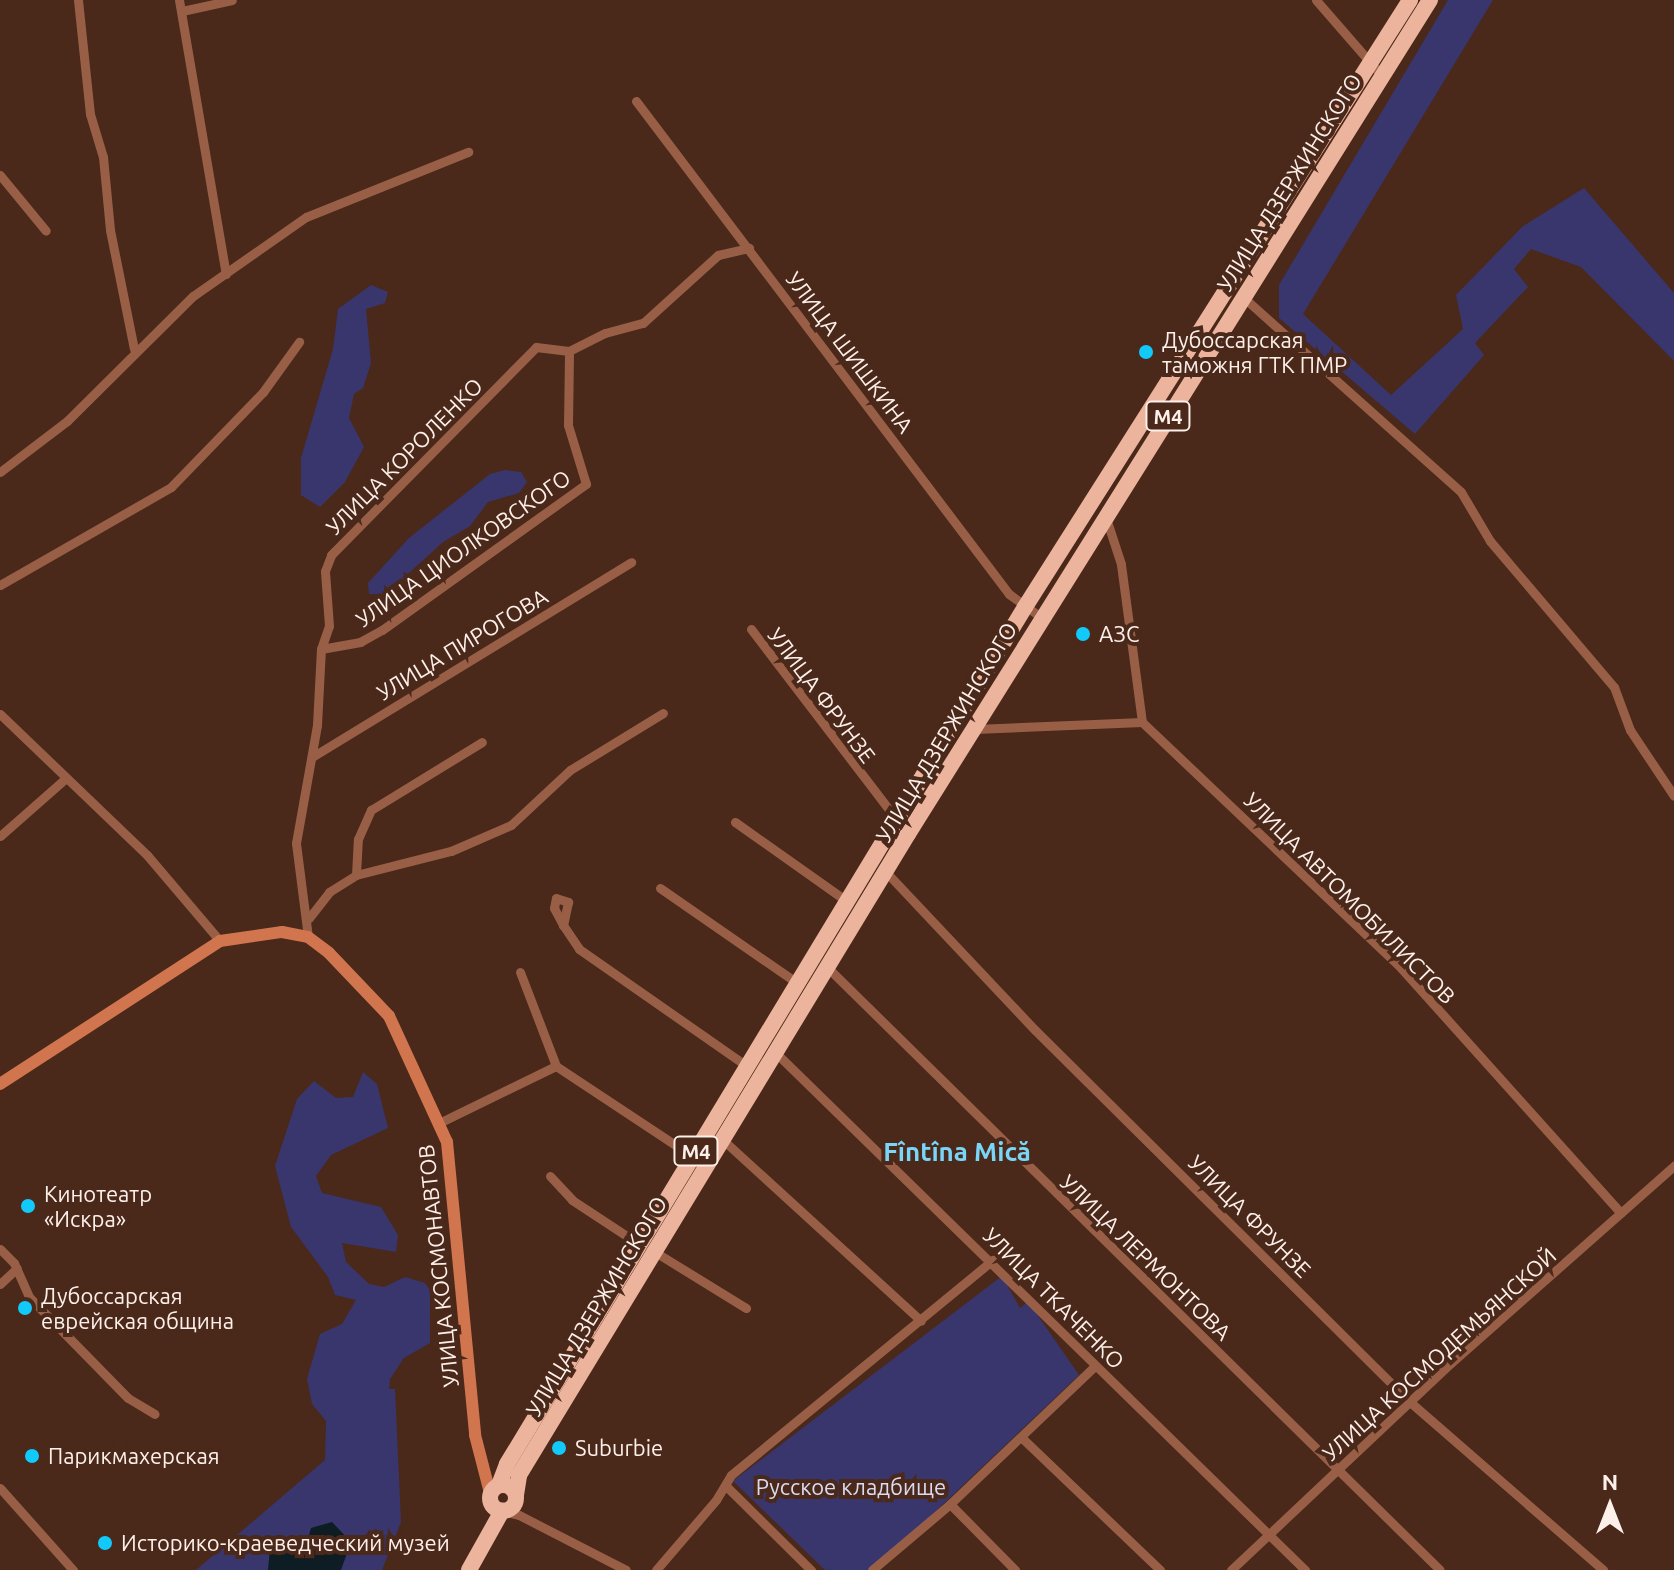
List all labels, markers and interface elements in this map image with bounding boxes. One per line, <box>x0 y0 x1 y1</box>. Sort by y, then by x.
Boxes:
street label: УЛИЦА ДЗЕРЖИНСКОГО <box>1211 68 1367 296</box>
street label: УЛИЦА ШИШКИНА <box>781 266 919 438</box>
place label: Дубоссарская таможня ГТК ПМР <box>1162 326 1347 378</box>
marker: Дубоссарская таможня ГТК ПМР <box>1137 343 1155 361</box>
street label: УЛИЦА КОРОЛЕНКО <box>320 372 488 540</box>
road number: M4 <box>1144 400 1192 432</box>
street label: УЛИЦА ЦИОЛКОВСКОГО <box>351 464 575 632</box>
street label: УЛИЦА ПИРОГОВА <box>372 583 552 705</box>
street label: УЛИЦА ДЗЕРЖИНСКОГО <box>870 617 1022 847</box>
place label: АЗС <box>1099 621 1139 647</box>
street label: УЛИЦА ФРУНЗЕ <box>763 622 881 768</box>
marker: АЗС <box>1074 625 1092 643</box>
street label: УЛИЦА АВТОМОБИЛИСТОВ <box>1239 787 1461 1009</box>
road number: M4 <box>672 1135 720 1167</box>
district label: Fîntîna Mică <box>883 1136 1031 1168</box>
street label: УЛИЦА КОСМОНАВТОВ <box>412 1143 464 1389</box>
street label: УЛИЦА ФРУНЗЕ <box>1183 1149 1317 1283</box>
street label: УЛИЦА ЛЕРМОНТОВА <box>1055 1169 1237 1345</box>
place label: Кинотеатр «Искра» <box>44 1180 152 1232</box>
street label: УЛИЦА ДЗЕРЖИНСКОГО <box>520 1191 672 1421</box>
marker: Кинотеатр «Искра» <box>19 1197 37 1215</box>
street label: УЛИЦА ТКАЧЕНКО <box>978 1222 1130 1374</box>
street label: УЛИЦА КОСМОДЕМЬЯНСКОЙ <box>1317 1242 1561 1466</box>
place label: Дубоссарская еврейская община <box>41 1282 234 1334</box>
marker: Дубоссарская еврейская община <box>16 1299 34 1317</box>
place label: Suburbie <box>575 1435 663 1461</box>
marker: Suburbie <box>550 1439 568 1457</box>
place label: Парикмахерская <box>48 1443 220 1469</box>
marker: Парикмахерская <box>23 1447 41 1465</box>
north arrow <box>1570 1466 1650 1546</box>
text: N <box>1602 1469 1618 1494</box>
park label: Русское кладбище <box>756 1474 946 1500</box>
place label: Историко-краеведческий музей <box>121 1530 450 1556</box>
marker: Историко-краеведческий музей <box>96 1534 114 1552</box>

